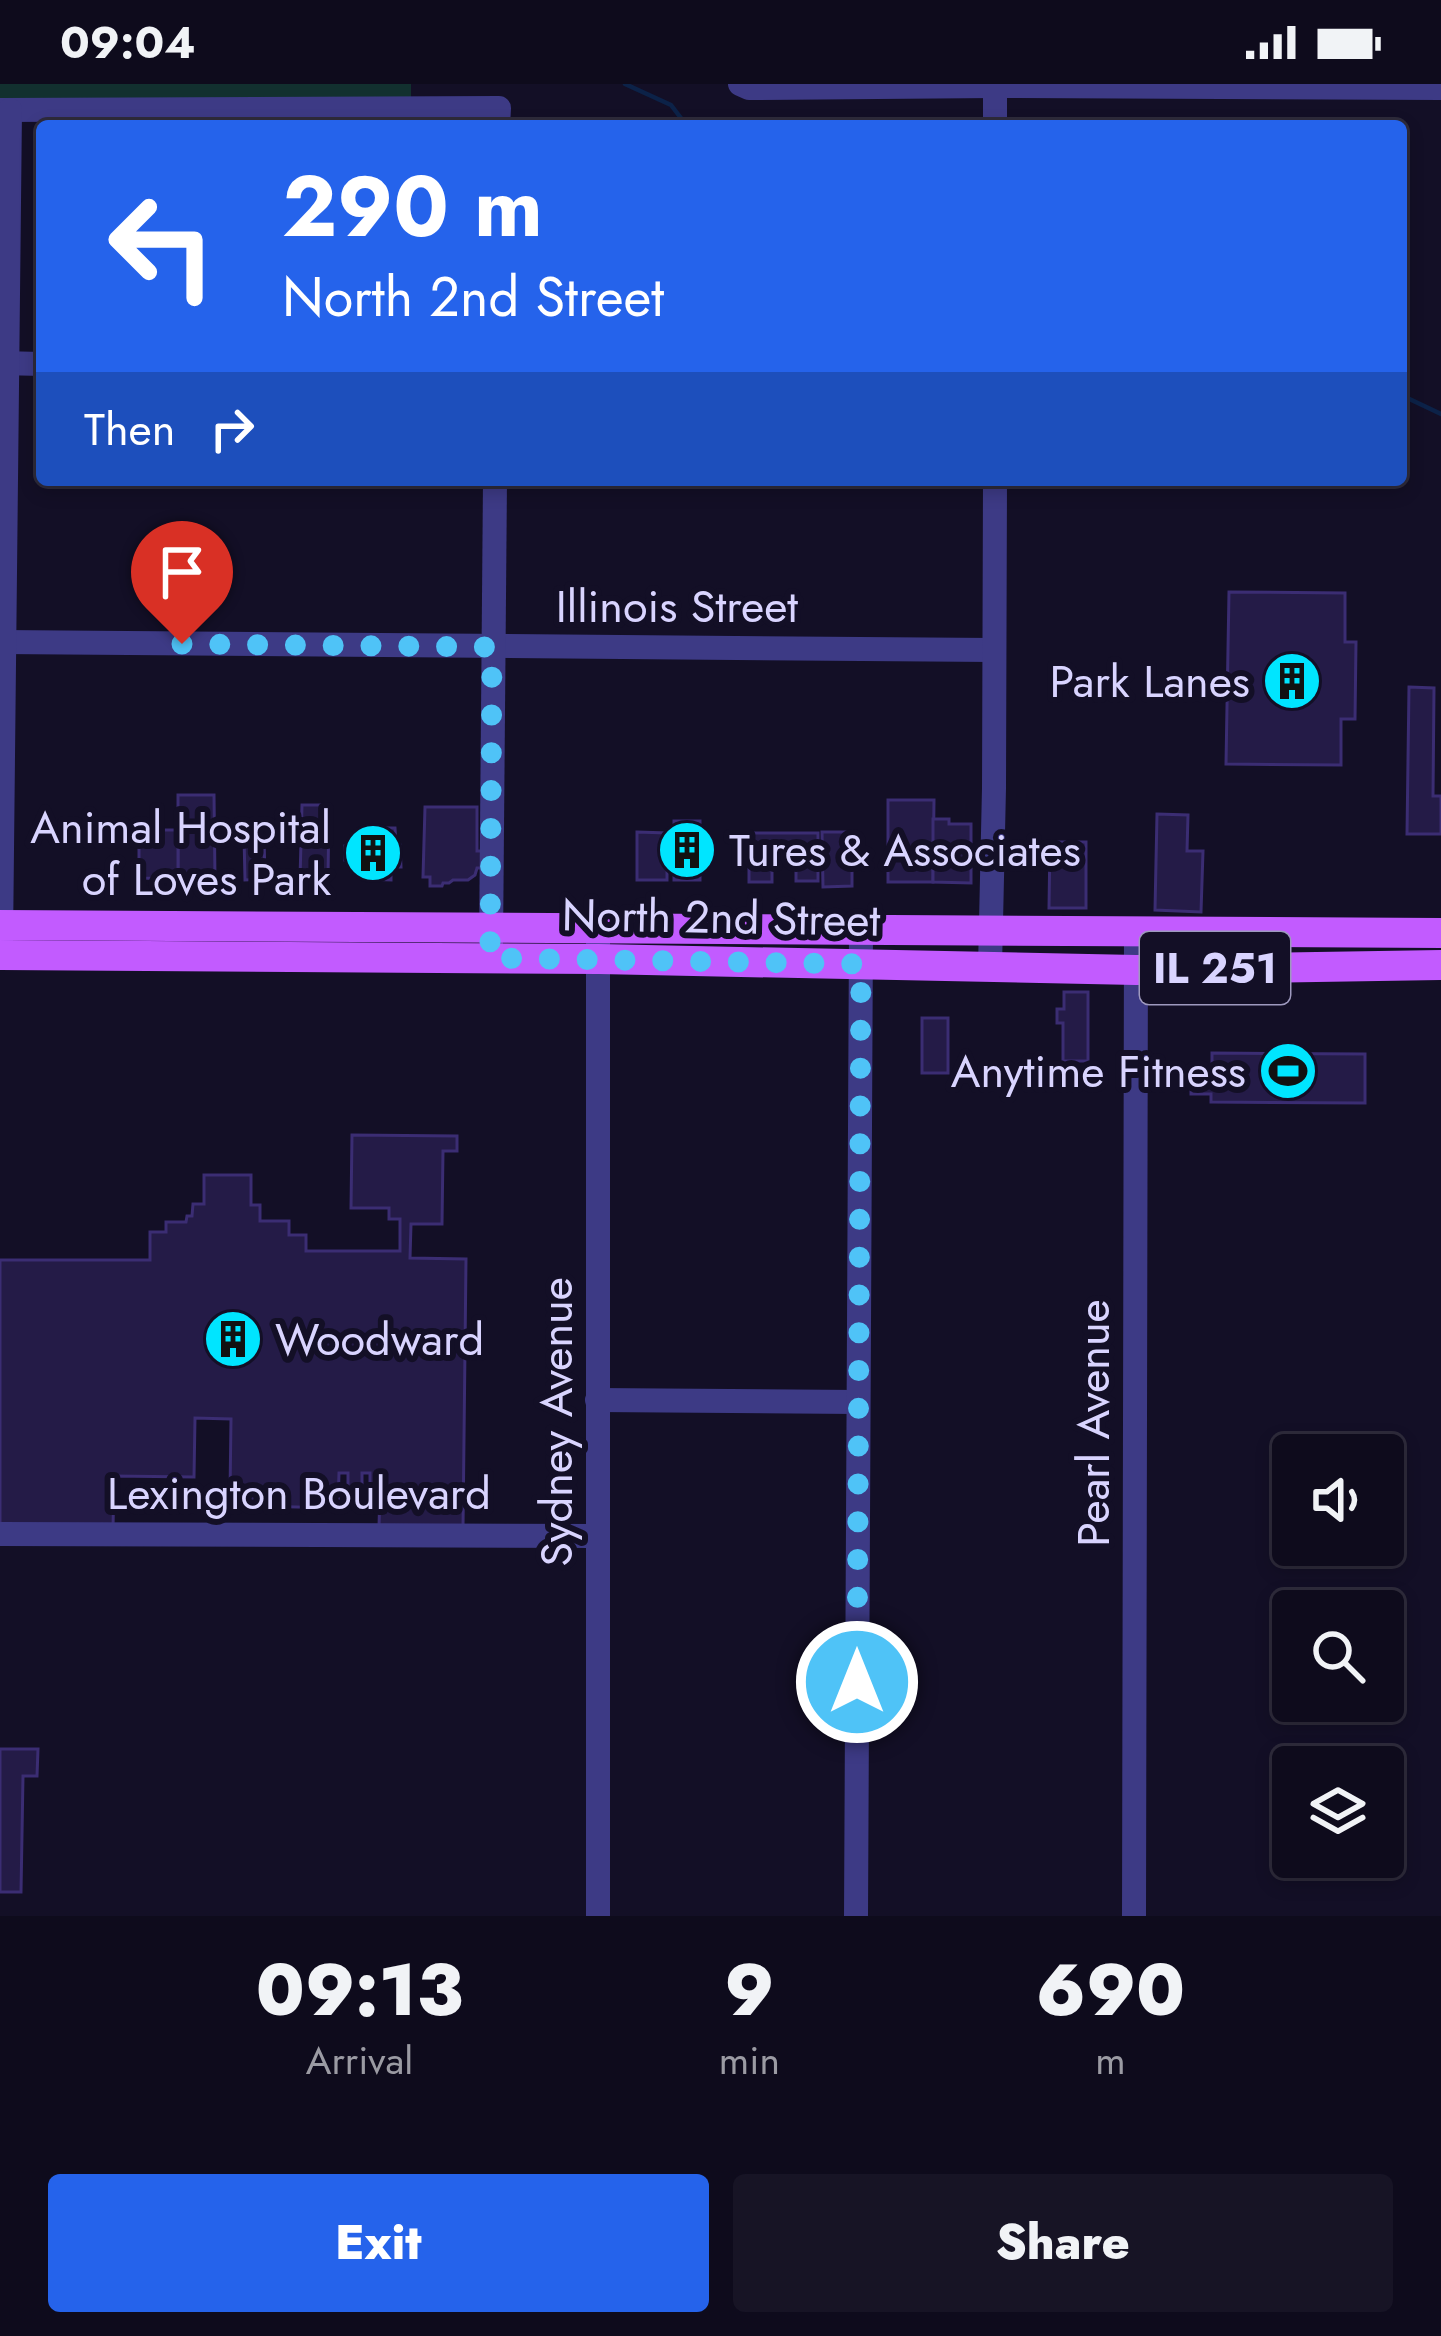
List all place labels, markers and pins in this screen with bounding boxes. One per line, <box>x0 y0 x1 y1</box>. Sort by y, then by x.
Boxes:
pin <box>131 521 233 644</box>
place label: Park Lanes <box>1049 649 1250 714</box>
building icon: Park Lanes <box>1261 650 1323 712</box>
place label: Animal Hospital of Loves Park <box>30 795 331 912</box>
place label: Tures & Associates <box>729 818 1081 883</box>
building icon: Tures & Associates <box>656 819 718 881</box>
building icon: Animal Hospital of Loves Park <box>342 822 404 884</box>
place label: Anytime Fitness <box>951 1039 1246 1104</box>
sports icon: Anytime Fitness <box>1257 1040 1319 1102</box>
place label: Woodward <box>275 1307 484 1372</box>
building icon: Woodward <box>202 1308 264 1370</box>

